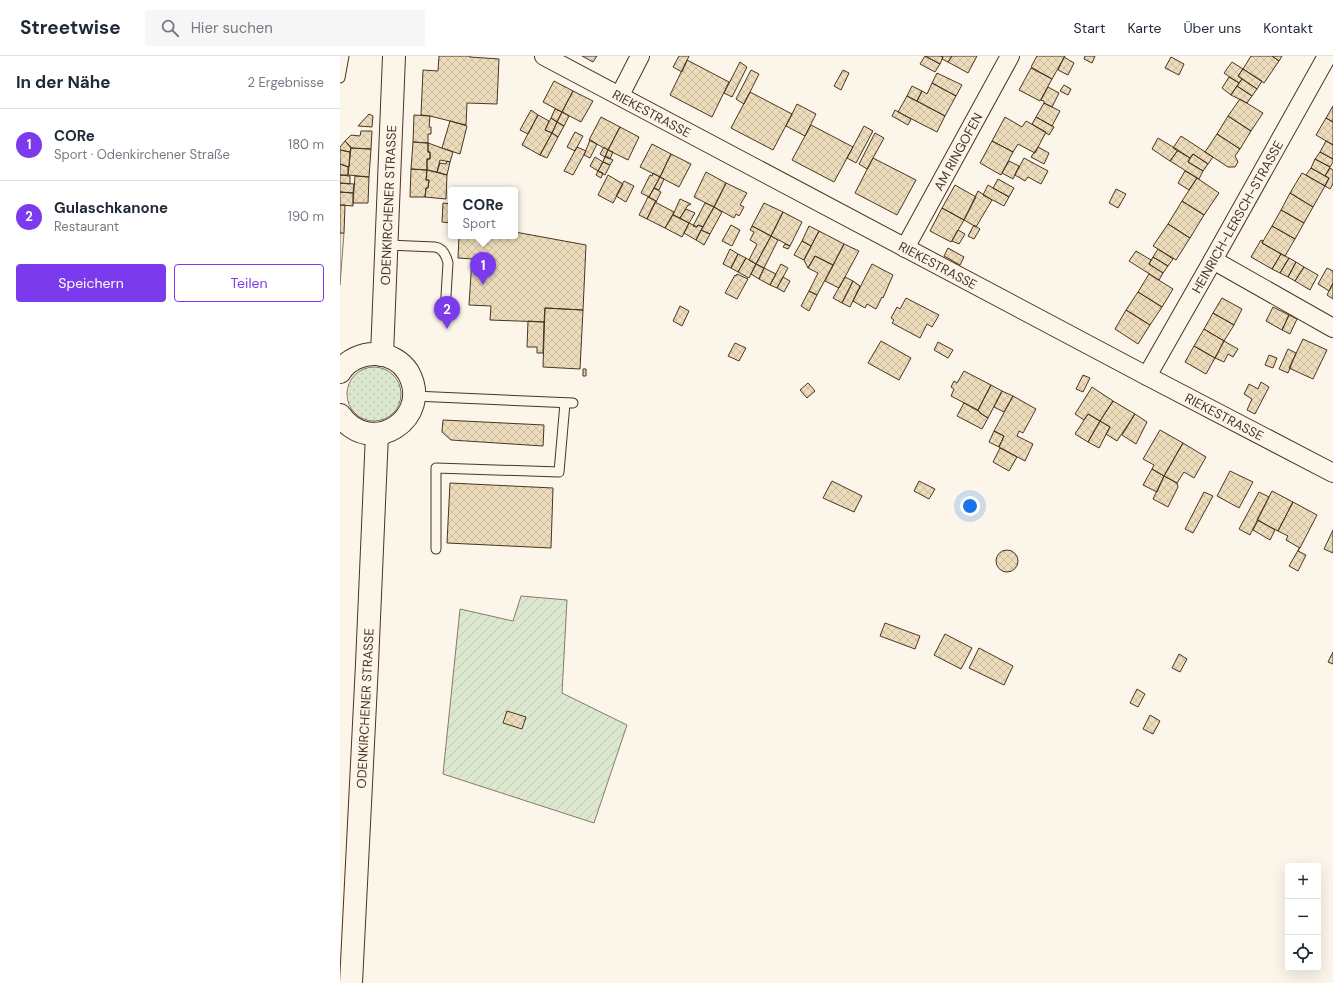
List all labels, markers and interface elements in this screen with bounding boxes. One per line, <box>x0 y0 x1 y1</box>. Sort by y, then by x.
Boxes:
search box <box>145 10 425 46</box>
text: Streetwise <box>20 15 121 40</box>
icon: search <box>159 17 181 39</box>
text: Hier suchen <box>191 18 273 38</box>
text: Start <box>1074 19 1105 37</box>
text: Karte <box>1127 19 1161 37</box>
text: Über uns <box>1183 19 1241 37</box>
text: Kontakt <box>1263 19 1313 37</box>
text: In der Nähe <box>16 71 111 93</box>
text: 2 Ergebnisse <box>248 74 324 91</box>
street label: RIEKESTRASSE <box>609 86 694 141</box>
street label: AM RINGOFEN <box>930 110 986 194</box>
street label: ODENKIRCHENER STRASSE <box>377 125 400 286</box>
text: CORe <box>54 126 95 146</box>
text: 1 <box>27 136 31 153</box>
text: 180 m <box>288 136 324 153</box>
street label: HEINRICH-LERSCH-STRASSE <box>1188 138 1287 296</box>
text: Sport · Odenkirchener Straße <box>54 146 230 163</box>
popup <box>448 187 518 239</box>
text: CORe <box>463 195 503 215</box>
text: Gulaschkanone <box>54 198 168 218</box>
text: 2 <box>25 208 33 225</box>
text: 190 m <box>288 208 324 225</box>
text: Sport <box>463 215 496 232</box>
text: Restaurant <box>54 218 119 235</box>
street label: RIEKESTRASSE <box>896 238 980 293</box>
pin: 1 <box>470 252 496 285</box>
button: Speichern <box>16 264 166 302</box>
button: Teilen <box>174 264 324 302</box>
pin: 2 <box>434 296 460 329</box>
street label: RIEKESTRASSE <box>1182 389 1267 444</box>
your location <box>960 496 980 516</box>
street label: ODENKIRCHENER STRASSE <box>353 628 378 789</box>
map controls <box>1285 863 1321 971</box>
button: + <box>1285 863 1321 899</box>
button: − <box>1285 899 1321 935</box>
button: locate <box>1285 935 1321 971</box>

